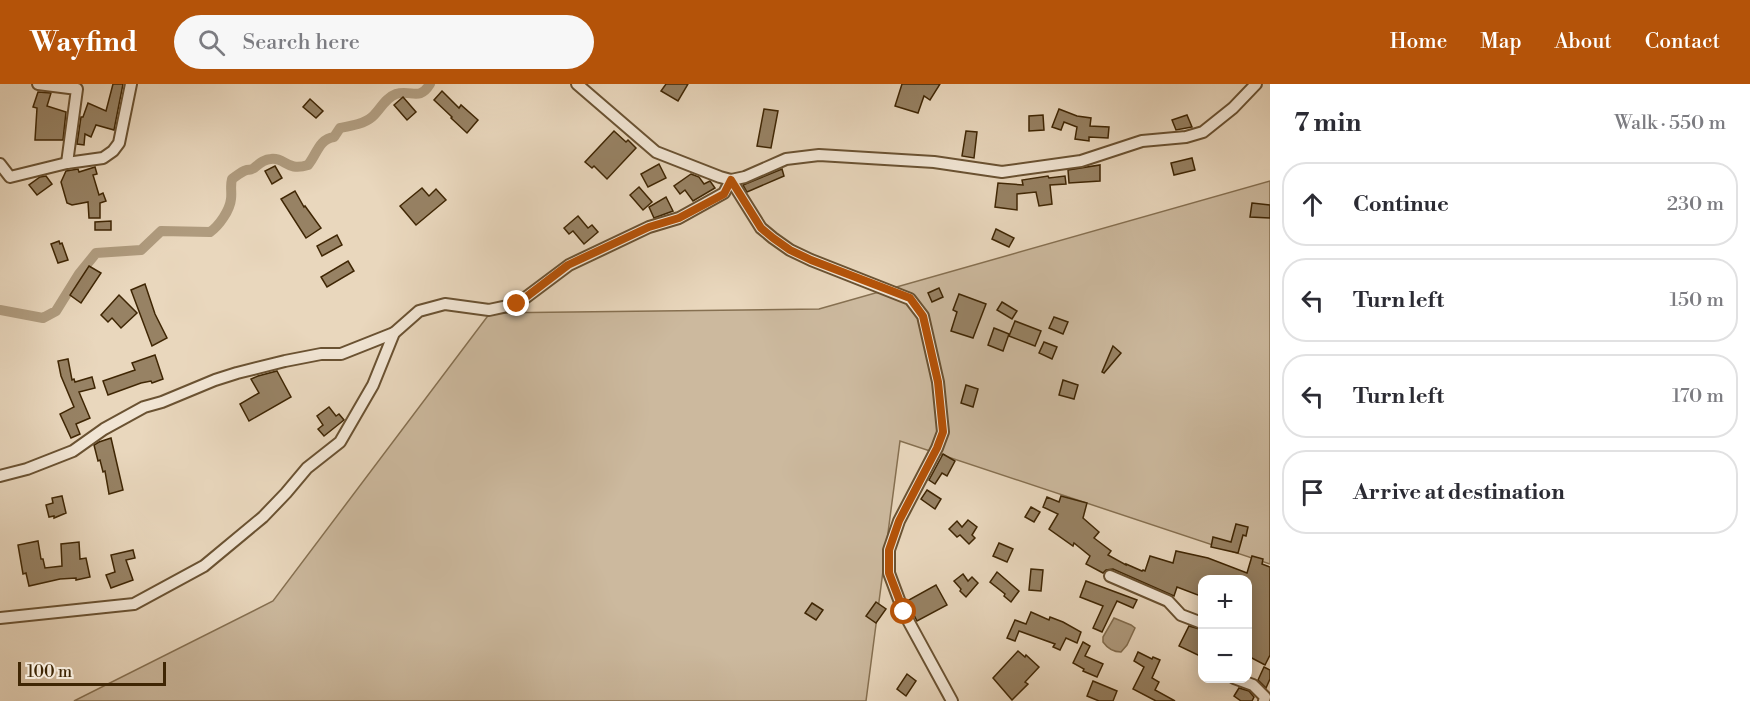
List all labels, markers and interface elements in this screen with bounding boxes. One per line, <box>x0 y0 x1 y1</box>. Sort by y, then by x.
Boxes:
search box <box>174 15 594 69</box>
text: Wayfind <box>30 25 138 60</box>
icon: search <box>195 26 228 59</box>
text: Search here <box>243 29 360 56</box>
text: Home <box>1390 29 1447 55</box>
text: Map <box>1480 29 1522 55</box>
text: About <box>1555 29 1612 55</box>
text: Contact <box>1645 29 1720 55</box>
text: 7 min <box>1294 107 1361 139</box>
text: Walk · 550 m <box>1614 111 1726 136</box>
icon: ahead <box>1296 188 1329 221</box>
text: Continue <box>1353 191 1449 218</box>
text: 230 m <box>1667 192 1724 217</box>
icon: left <box>1296 284 1329 317</box>
text: Turn left <box>1353 287 1444 314</box>
text: 150 m <box>1669 288 1724 313</box>
route end <box>503 290 529 316</box>
icon: left <box>1296 380 1329 413</box>
text: Turn left <box>1353 383 1444 410</box>
text: 170 m <box>1672 384 1724 409</box>
icon: arrive <box>1296 476 1329 509</box>
text: Arrive at destination <box>1353 479 1565 506</box>
map controls <box>1198 575 1252 683</box>
button: + <box>1198 575 1252 629</box>
route start <box>890 598 916 624</box>
button: − <box>1198 629 1252 683</box>
scale bar <box>18 659 166 686</box>
text: 100 m <box>27 662 72 682</box>

